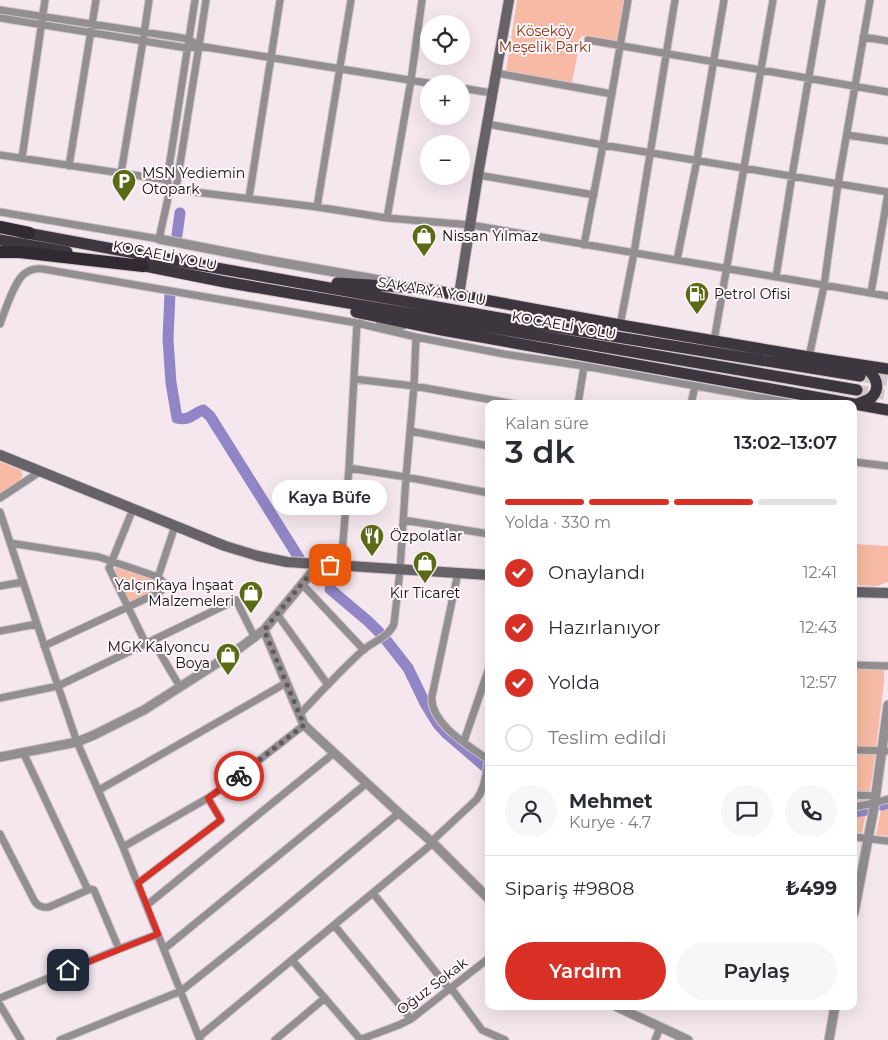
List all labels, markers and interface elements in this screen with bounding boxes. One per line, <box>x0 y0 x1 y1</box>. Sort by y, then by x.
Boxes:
map controls <box>420 15 470 185</box>
button: locate <box>420 15 470 65</box>
park label: Köseköy Meşelik Parkı <box>499 22 591 56</box>
button: + <box>420 75 470 125</box>
button: − <box>420 135 470 185</box>
place label: MSN Yediemin Otopark <box>142 164 245 198</box>
parking icon: MSN Yediemin Otopark <box>111 168 137 202</box>
shop icon: Nissan Yılmaz <box>411 223 437 257</box>
place label: Nissan Yılmaz <box>442 227 538 245</box>
street label: KOCAELİ YOLU <box>111 236 219 274</box>
street label: SAKARYA YOLU <box>376 273 488 309</box>
fuel station icon: Petrol Ofisi <box>684 281 710 315</box>
place label: Petrol Ofisi <box>714 285 791 303</box>
street label: KOCAELİ YOLU <box>510 307 618 343</box>
text: Kalan süre <box>505 414 589 433</box>
text: 13:02–13:07 <box>734 431 837 454</box>
text: 3 dk <box>505 432 575 471</box>
callout: Kaya Büfe <box>272 480 388 515</box>
text: Kaya Büfe <box>288 488 371 507</box>
text: Yolda · 330 m <box>505 513 611 532</box>
restaurant icon: Özpolatlar <box>359 523 385 557</box>
place label: Özpolatlar <box>390 527 463 545</box>
pin <box>309 544 351 586</box>
shop icon: Kır Ticaret <box>412 550 438 584</box>
icon: bag <box>316 551 344 579</box>
icon: check <box>505 559 533 587</box>
text: Onaylandı <box>548 561 645 584</box>
text: 12:41 <box>803 563 837 582</box>
place label: Yalçınkaya İnşaat Malzemeleri <box>115 576 234 610</box>
shop icon: Yalçınkaya İnşaat Malzemeleri <box>238 580 264 614</box>
place label: Kır Ticaret <box>390 584 461 602</box>
icon: check <box>505 614 533 642</box>
text: Hazırlanıyor <box>548 616 661 639</box>
text: 12:43 <box>799 618 837 637</box>
place label: MGK Kalyoncu Boya <box>108 638 210 672</box>
shop icon: MGK Kalyoncu Boya <box>215 642 241 676</box>
icon: check <box>505 669 533 697</box>
text: Yolda <box>548 671 600 694</box>
text: 12:57 <box>800 673 837 692</box>
text: Teslim edildi <box>548 726 667 749</box>
courier <box>214 751 264 801</box>
icon: bike <box>225 762 253 790</box>
button: person <box>505 785 557 837</box>
button: chat <box>721 785 773 837</box>
button: phone <box>785 785 837 837</box>
text: Mehmet <box>569 790 653 813</box>
text: Kurye · 4.7 <box>569 813 651 832</box>
text: Sipariş #9808 <box>505 877 634 900</box>
text: ₺499 <box>785 877 837 900</box>
button: Yardım <box>505 942 666 1000</box>
button: Paylaş <box>676 942 837 1000</box>
pin <box>47 949 89 991</box>
street label: Oğuz Sokak <box>393 953 471 1018</box>
icon: home <box>54 956 82 984</box>

